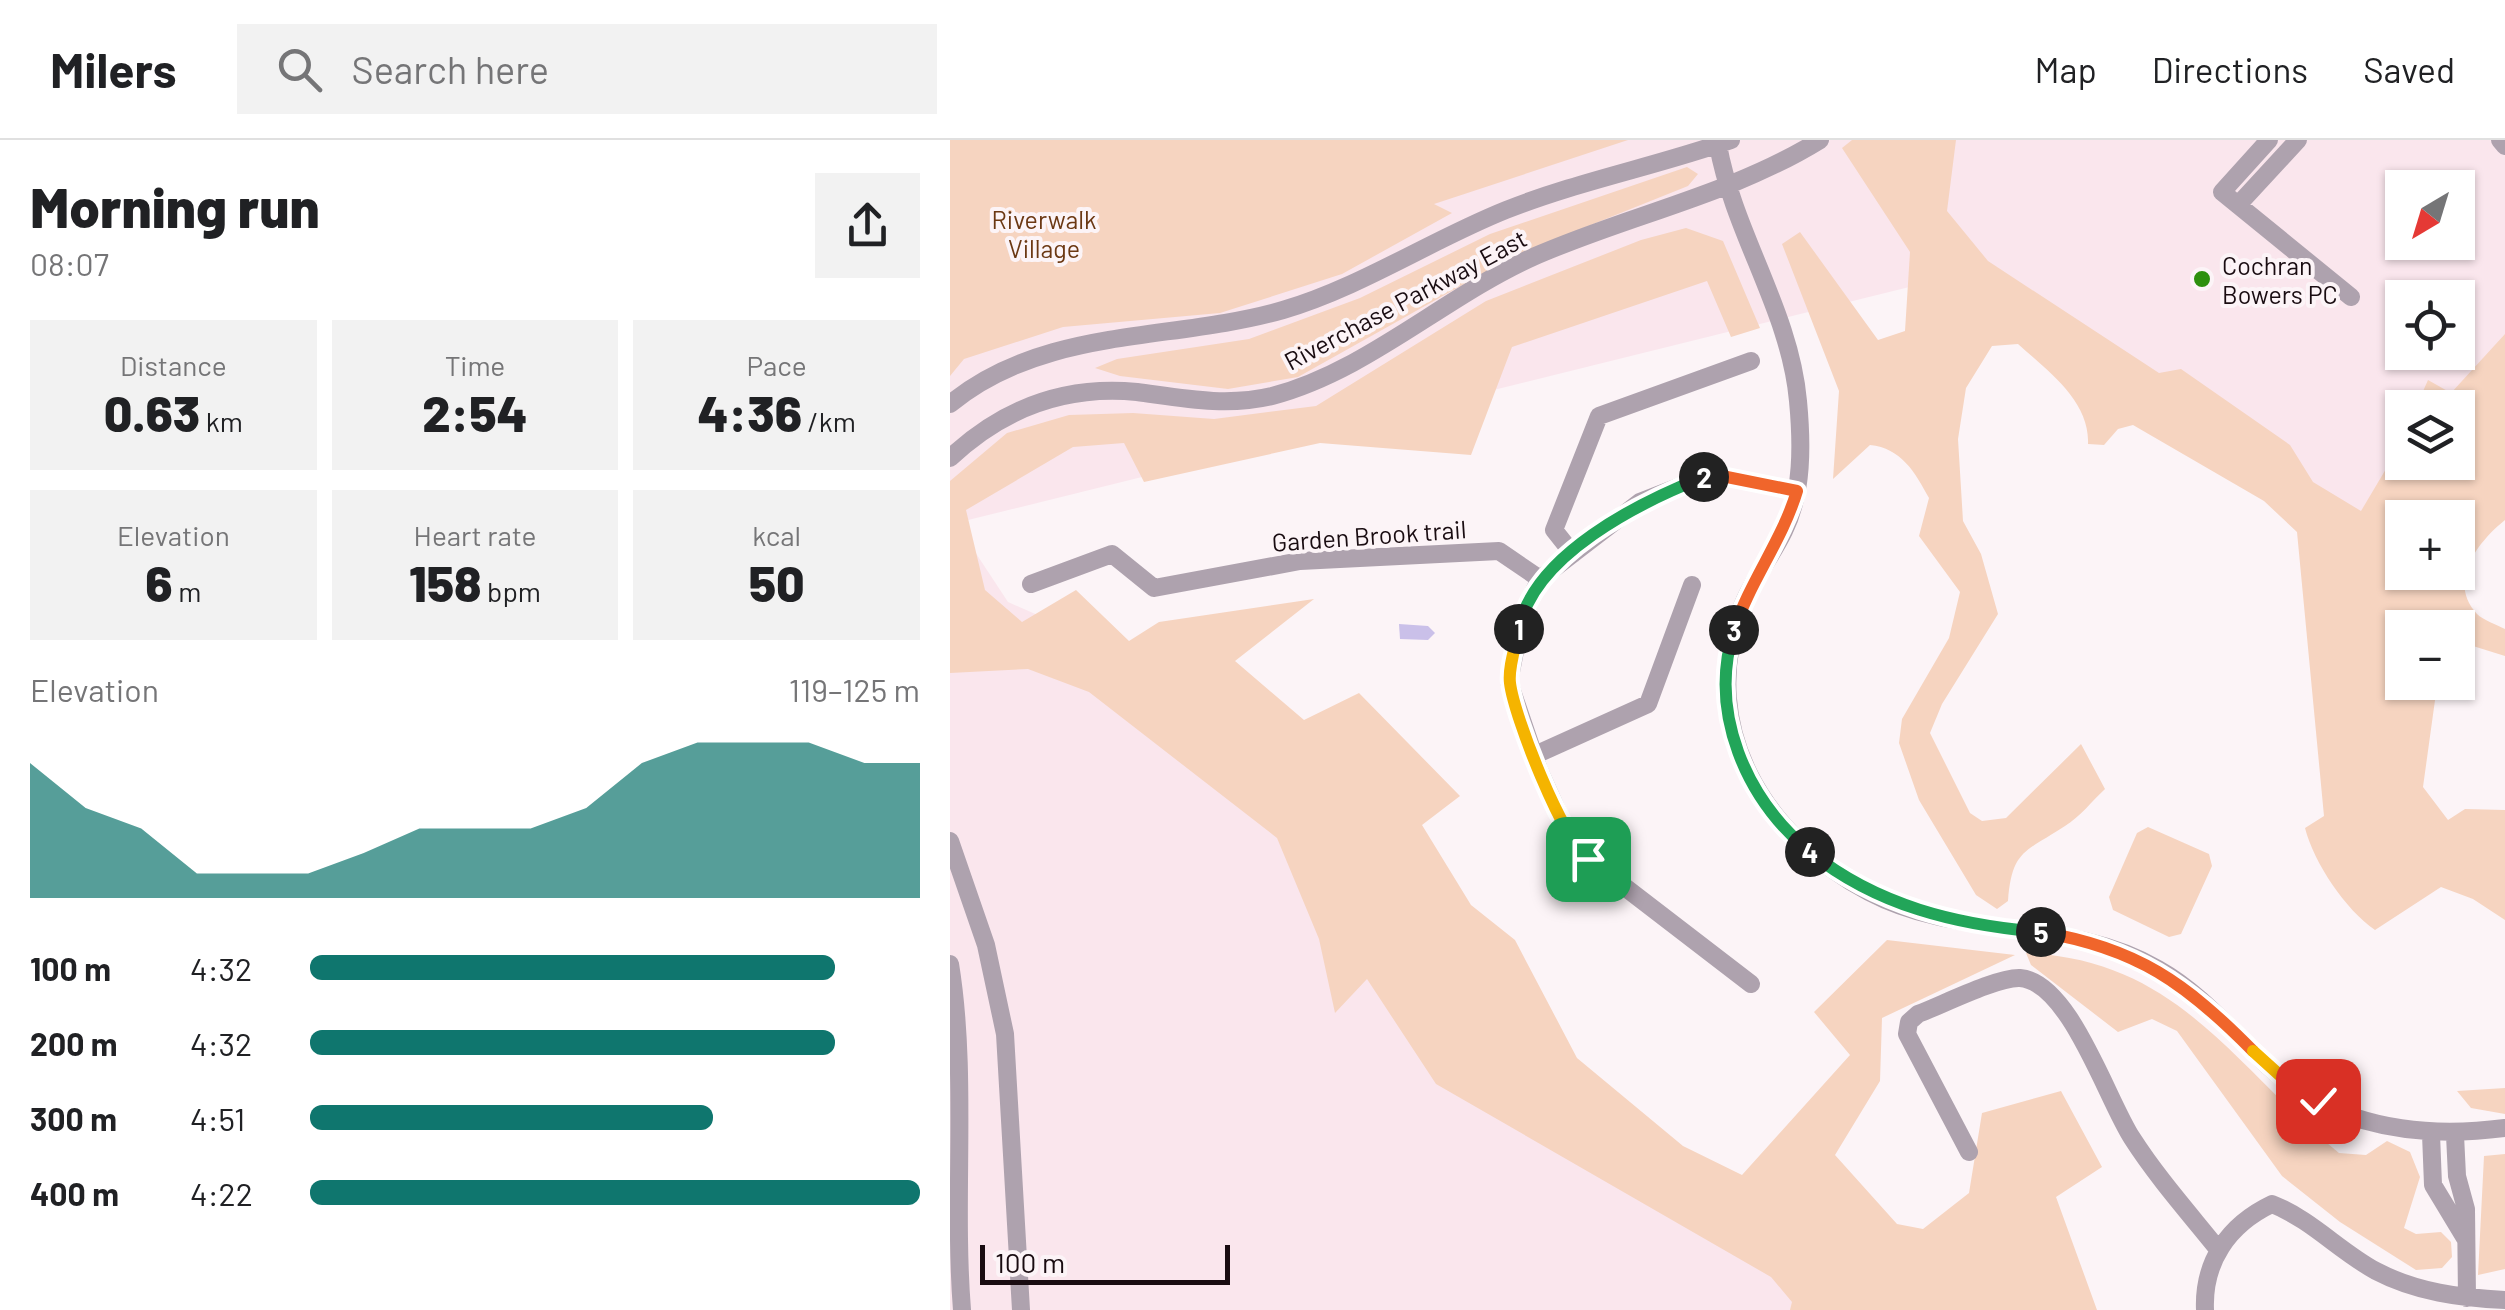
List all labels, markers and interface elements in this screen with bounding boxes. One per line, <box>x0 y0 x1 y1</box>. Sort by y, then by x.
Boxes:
search box <box>237 24 937 114</box>
text: Milers <box>50 40 177 98</box>
icon: search <box>272 42 327 97</box>
text: Search here <box>352 46 549 92</box>
text: Map <box>2035 48 2097 90</box>
text: Directions <box>2152 48 2308 90</box>
text: Saved <box>2363 48 2455 90</box>
north arrow <box>2385 170 2475 260</box>
map controls <box>2385 170 2475 700</box>
text: Morning run <box>30 173 320 239</box>
button: share <box>815 173 920 278</box>
park label: Riverwalk Village <box>991 204 1097 263</box>
street label: Riverchase Parkway East <box>1279 222 1531 376</box>
text: 08:07 <box>30 244 109 282</box>
place label: Cochran Bowers PC <box>2222 250 2338 309</box>
marker: Cochran Bowers PC <box>2191 268 2213 290</box>
button: locate <box>2385 280 2475 370</box>
text: Distance <box>120 348 227 382</box>
text: Time <box>445 348 505 382</box>
text: Pace <box>747 348 807 382</box>
text: 0.63 <box>104 382 200 442</box>
text: 2:54 <box>422 382 528 442</box>
text: 4:36 <box>697 382 802 442</box>
button: layers <box>2385 390 2475 480</box>
text: km <box>200 404 243 438</box>
text: /km <box>802 404 856 438</box>
pin: 2 <box>1679 452 1729 502</box>
text: 2 <box>1696 460 1712 494</box>
button: + <box>2385 500 2475 590</box>
street label: Garden Brook trail <box>1271 513 1467 557</box>
text: Elevation <box>117 518 230 552</box>
text: Heart rate <box>414 518 536 552</box>
text: kcal <box>752 518 801 552</box>
text: 6 <box>145 552 173 612</box>
text: 158 <box>409 552 482 612</box>
text: 50 <box>749 552 805 612</box>
text: m <box>173 574 201 608</box>
text: bpm <box>482 574 541 608</box>
pin: 1 <box>1494 604 1544 654</box>
pin: 3 <box>1709 605 1759 655</box>
button: − <box>2385 610 2475 700</box>
text: 1 <box>1514 612 1524 646</box>
text: 3 <box>1726 613 1742 647</box>
text: Elevation <box>30 670 159 708</box>
text: 119–125 m <box>789 670 920 708</box>
pin <box>1546 817 1631 902</box>
pin: 4 <box>1785 827 1835 877</box>
icon: arrive <box>1561 832 1616 887</box>
text: 4 <box>1802 835 1818 869</box>
pin: 5 <box>2016 907 2066 957</box>
text: 5 <box>2033 915 2049 949</box>
text: 100 m <box>30 949 111 987</box>
text: 4:32 <box>190 949 252 987</box>
text: 200 m <box>30 1024 118 1062</box>
text: 4:32 <box>190 1024 252 1062</box>
pin <box>2276 1059 2361 1144</box>
icon: check <box>2291 1074 2346 1129</box>
text: 300 m <box>30 1099 117 1137</box>
text: 4:51 <box>190 1099 245 1137</box>
text: 400 m <box>30 1174 119 1212</box>
text: 4:22 <box>190 1174 253 1212</box>
scale bar <box>980 1240 1230 1284</box>
text: 100 m <box>995 1245 1065 1279</box>

